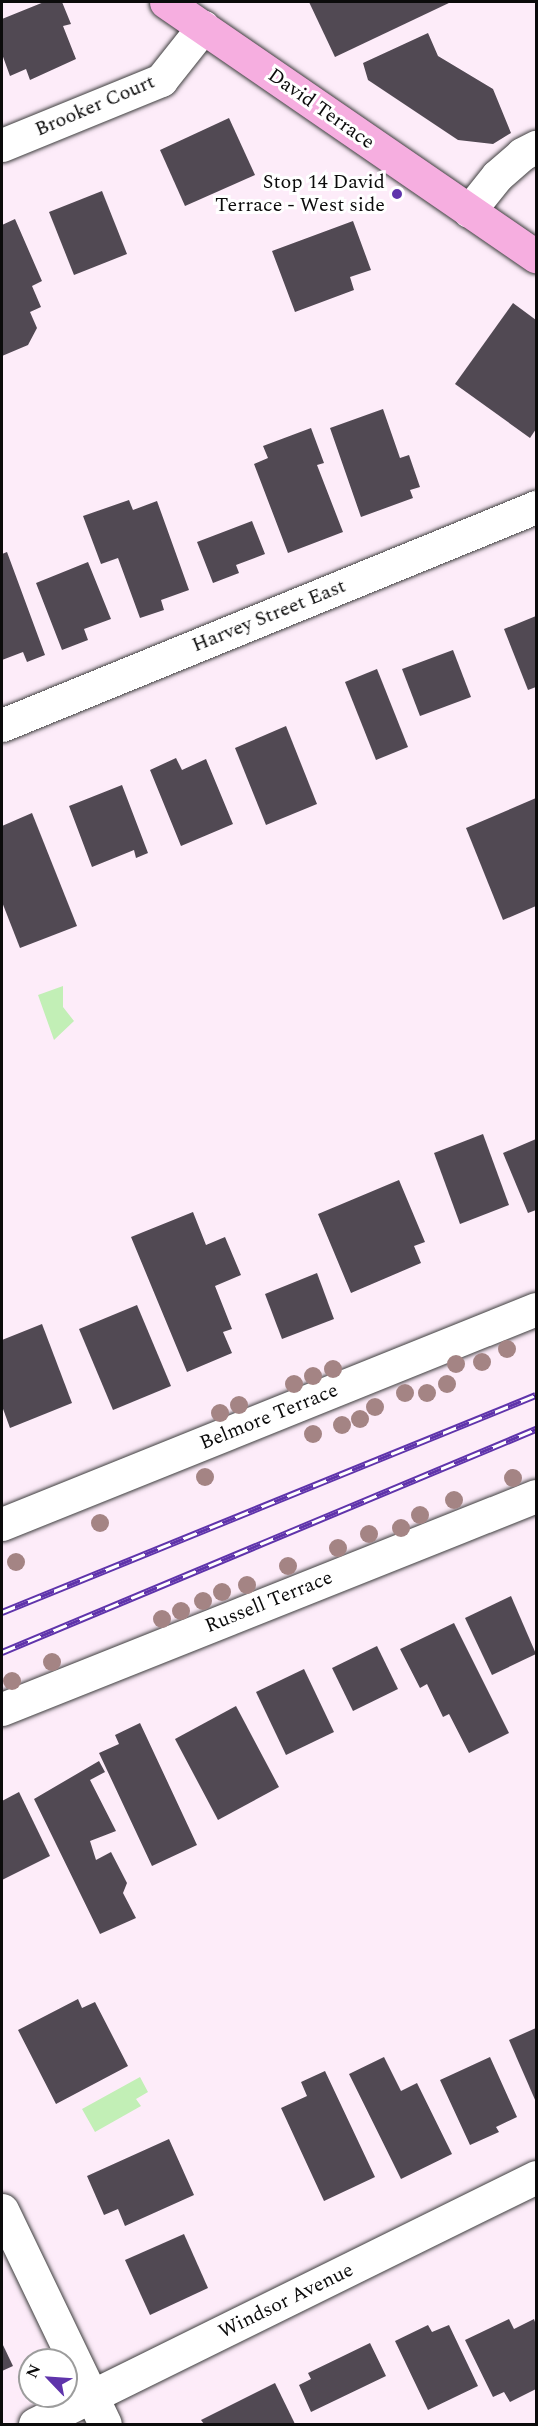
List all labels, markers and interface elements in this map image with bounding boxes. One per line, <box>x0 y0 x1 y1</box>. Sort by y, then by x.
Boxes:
street label: David Terrace <box>263 63 379 155</box>
street label: Brooker Court <box>32 70 158 142</box>
place label: Stop 14 David Terrace - West side <box>215 170 385 217</box>
marker: Stop 14 David Terrace - West side <box>390 187 404 201</box>
street label: Harvey Street East <box>189 574 349 658</box>
street label: Belmore Terrace <box>196 1378 342 1456</box>
street label: Russell Terrace <box>202 1566 336 1638</box>
street label: Windsor Avenue <box>215 2258 357 2344</box>
north arrow <box>18 2348 78 2408</box>
text: N <box>20 2360 47 2382</box>

